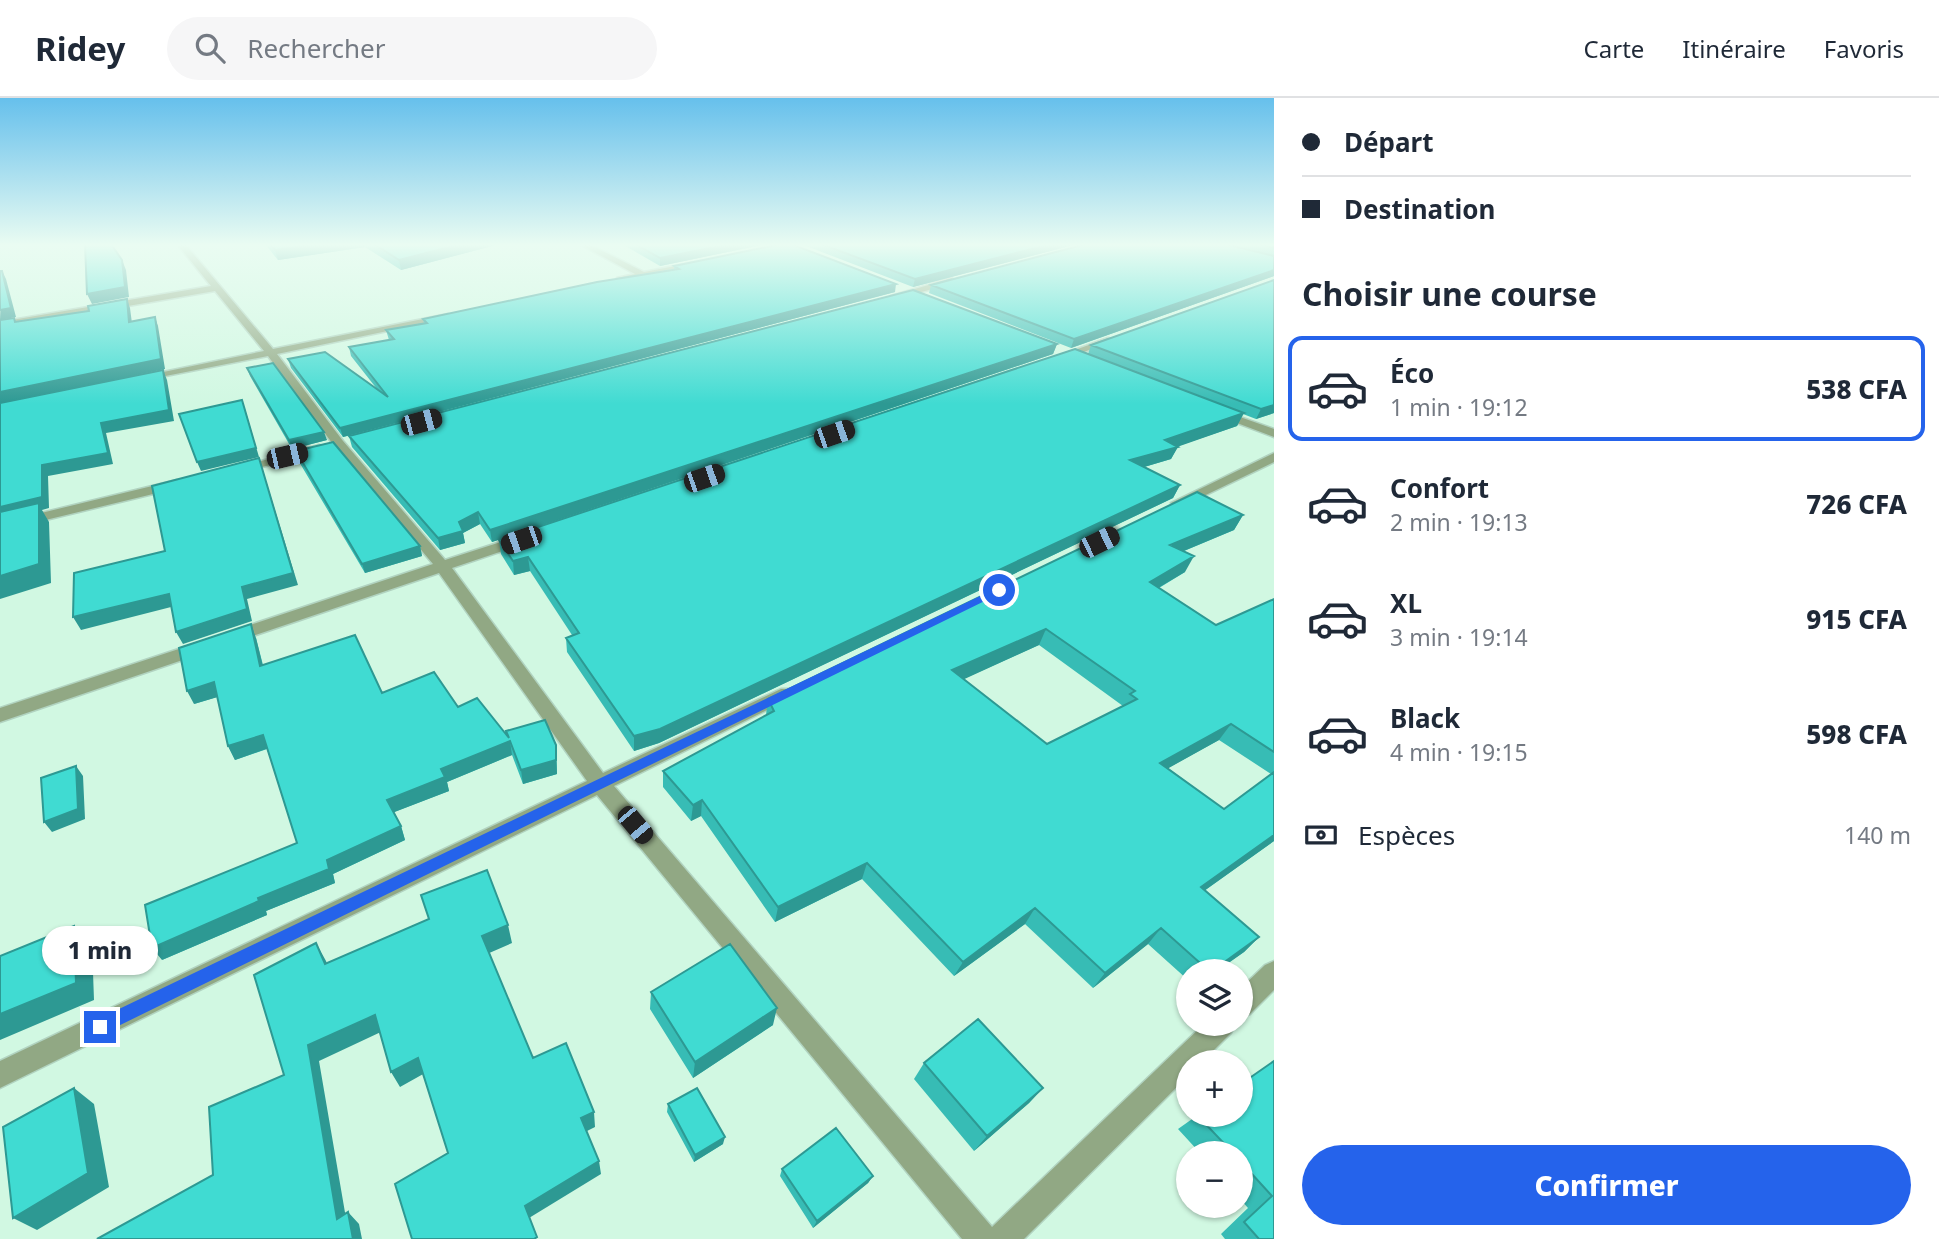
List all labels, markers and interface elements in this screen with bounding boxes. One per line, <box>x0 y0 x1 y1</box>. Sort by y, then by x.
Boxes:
search box <box>167 17 657 80</box>
text: Ridey <box>35 26 125 71</box>
icon: search <box>191 29 229 67</box>
text: Rechercher <box>247 30 385 66</box>
text: Carte <box>1584 32 1644 65</box>
text: Itinéraire <box>1682 32 1786 65</box>
text: Favoris <box>1824 32 1904 65</box>
text: Départ <box>1344 124 1433 160</box>
text: Destination <box>1344 191 1495 227</box>
text: Choisir une course <box>1302 272 1597 315</box>
text: Éco <box>1390 355 1434 391</box>
icon: car <box>1306 357 1369 420</box>
text: 538 CFA <box>1806 371 1907 407</box>
text: 1 min · 19:12 <box>1390 391 1528 423</box>
car <box>398 406 445 438</box>
car <box>811 417 858 451</box>
car <box>265 441 310 471</box>
car <box>681 461 728 495</box>
text: Confort <box>1390 470 1489 506</box>
icon: car <box>1306 472 1369 535</box>
text: 726 CFA <box>1806 486 1907 522</box>
text: 2 min · 19:13 <box>1390 506 1528 538</box>
car <box>498 523 545 557</box>
car <box>1076 523 1123 561</box>
route start <box>983 574 1015 606</box>
text: XL <box>1390 585 1422 621</box>
icon: car <box>1306 587 1369 650</box>
text: 915 CFA <box>1806 601 1907 637</box>
text: 3 min · 19:14 <box>1390 621 1528 653</box>
text: Black <box>1390 700 1460 736</box>
icon: car <box>1306 702 1369 765</box>
text: 598 CFA <box>1806 716 1907 752</box>
text: 4 min · 19:15 <box>1390 736 1528 768</box>
car <box>614 802 657 848</box>
icon: cash <box>1302 816 1340 854</box>
text: Espèces <box>1358 817 1455 853</box>
text: 140 m <box>1844 819 1911 851</box>
callout: 1 min <box>42 926 158 974</box>
text: 1 min <box>68 934 132 966</box>
map controls <box>1176 959 1253 1218</box>
button: layers <box>1176 959 1253 1036</box>
route end <box>84 1011 116 1043</box>
button: + <box>1176 1050 1253 1127</box>
button: − <box>1176 1141 1253 1218</box>
button: Confirmer <box>1302 1145 1911 1225</box>

